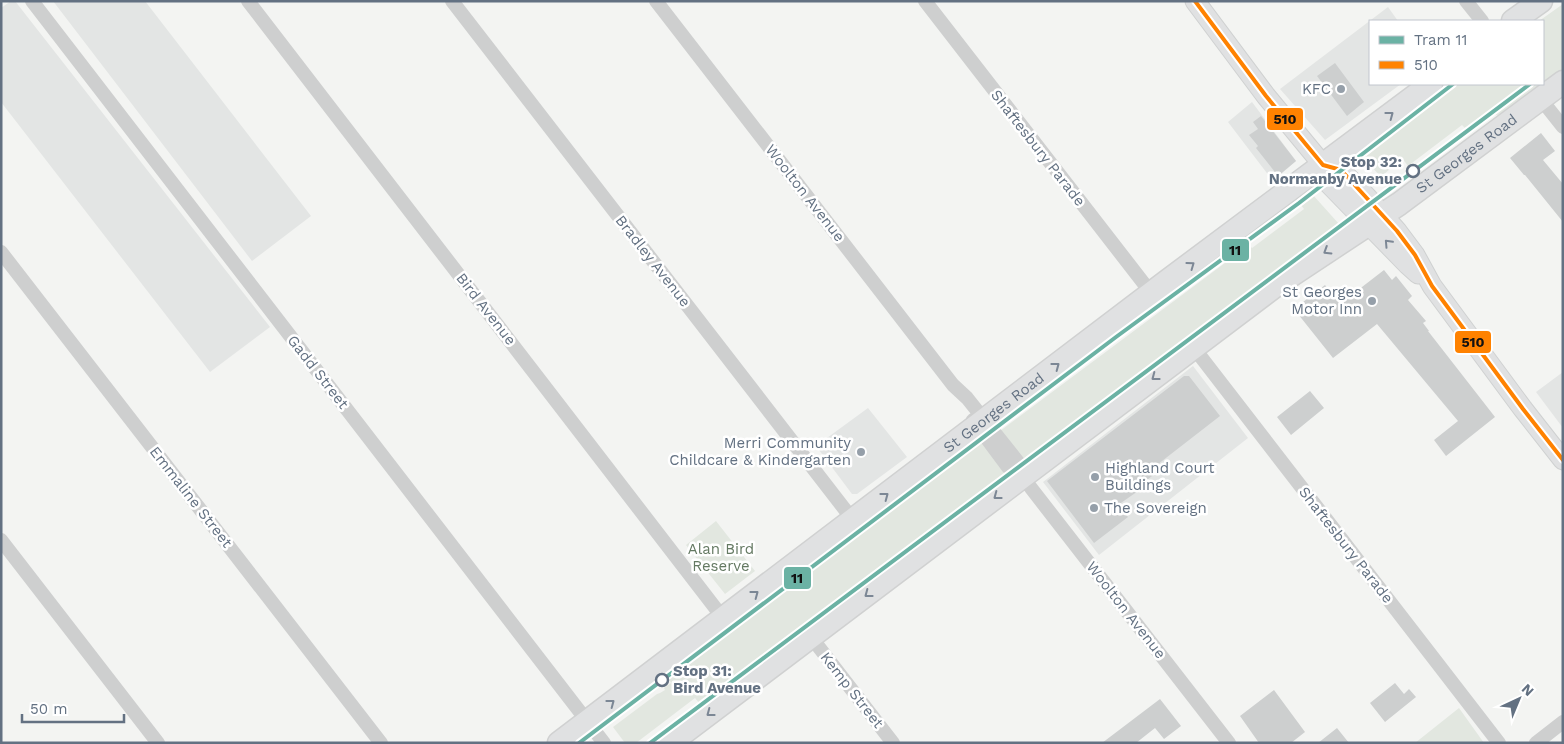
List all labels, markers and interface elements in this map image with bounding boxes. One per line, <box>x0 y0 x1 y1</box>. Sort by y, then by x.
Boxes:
legend <box>1369 20 1544 85</box>
text: Tram 11 <box>1414 31 1467 49</box>
text: 510 <box>1414 56 1438 74</box>
place label: KFC <box>1302 80 1331 98</box>
marker: KFC <box>1335 83 1347 95</box>
street label: Shaftesbury Parade <box>987 86 1089 210</box>
line badge: 510 <box>1266 107 1304 131</box>
street label: St Georges Road <box>1412 110 1521 197</box>
text: 510 <box>1273 111 1297 127</box>
one-way arrow <box>1384 112 1394 121</box>
street label: Woolton Avenue <box>761 141 849 245</box>
place label: Stop 32: Normanby Avenue <box>1269 153 1402 188</box>
marker: Stop 32: Normanby Avenue <box>1406 164 1420 178</box>
street label: Bradley Avenue <box>612 212 694 310</box>
line badge: 11 <box>1221 238 1250 262</box>
one-way arrow <box>1385 240 1394 249</box>
text: 11 <box>1229 242 1241 258</box>
one-way arrow <box>1324 244 1333 254</box>
one-way arrow <box>1185 262 1194 270</box>
street label: Bird Avenue <box>452 269 520 349</box>
place label: St Georges Motor Inn <box>1282 283 1362 318</box>
marker: St Georges Motor Inn <box>1366 295 1378 307</box>
line badge: 510 <box>1454 330 1492 354</box>
street label: Gadd Street <box>284 332 353 413</box>
text: 510 <box>1461 334 1485 350</box>
one-way arrow <box>1050 364 1059 372</box>
street label: St Georges Road <box>940 369 1048 457</box>
one-way arrow <box>1151 371 1161 380</box>
place label: Merri Community Childcare & Kindergarten <box>669 434 851 469</box>
street label: Emmaline Street <box>146 443 237 552</box>
marker: Merri Community Childcare & Kindergarten <box>855 446 867 458</box>
place label: Highland Court Buildings <box>1105 459 1215 494</box>
marker: Highland Court Buildings <box>1089 471 1101 483</box>
street label: Shaftesbury Parade <box>1295 483 1397 607</box>
one-way arrow <box>993 490 1003 499</box>
one-way arrow <box>879 493 888 502</box>
place label: The Sovereign <box>1104 499 1207 517</box>
marker: The Sovereign <box>1088 502 1100 514</box>
park label: Alan Bird Reserve <box>688 540 754 575</box>
street label: Woolton Avenue <box>1082 558 1170 662</box>
line badge: 11 <box>783 566 812 590</box>
text: 11 <box>791 570 803 586</box>
one-way arrow <box>865 589 874 597</box>
one-way arrow <box>749 591 759 600</box>
street label: Kemp Street <box>817 648 888 732</box>
place label: Stop 31: Bird Avenue <box>673 662 761 697</box>
marker: Stop 31: Bird Avenue <box>655 673 669 687</box>
north arrow <box>1494 674 1544 724</box>
text: N <box>1519 680 1537 699</box>
scale bar <box>22 692 125 724</box>
text: 50 m <box>30 700 67 718</box>
one-way arrow <box>605 700 614 708</box>
one-way arrow <box>706 707 716 716</box>

